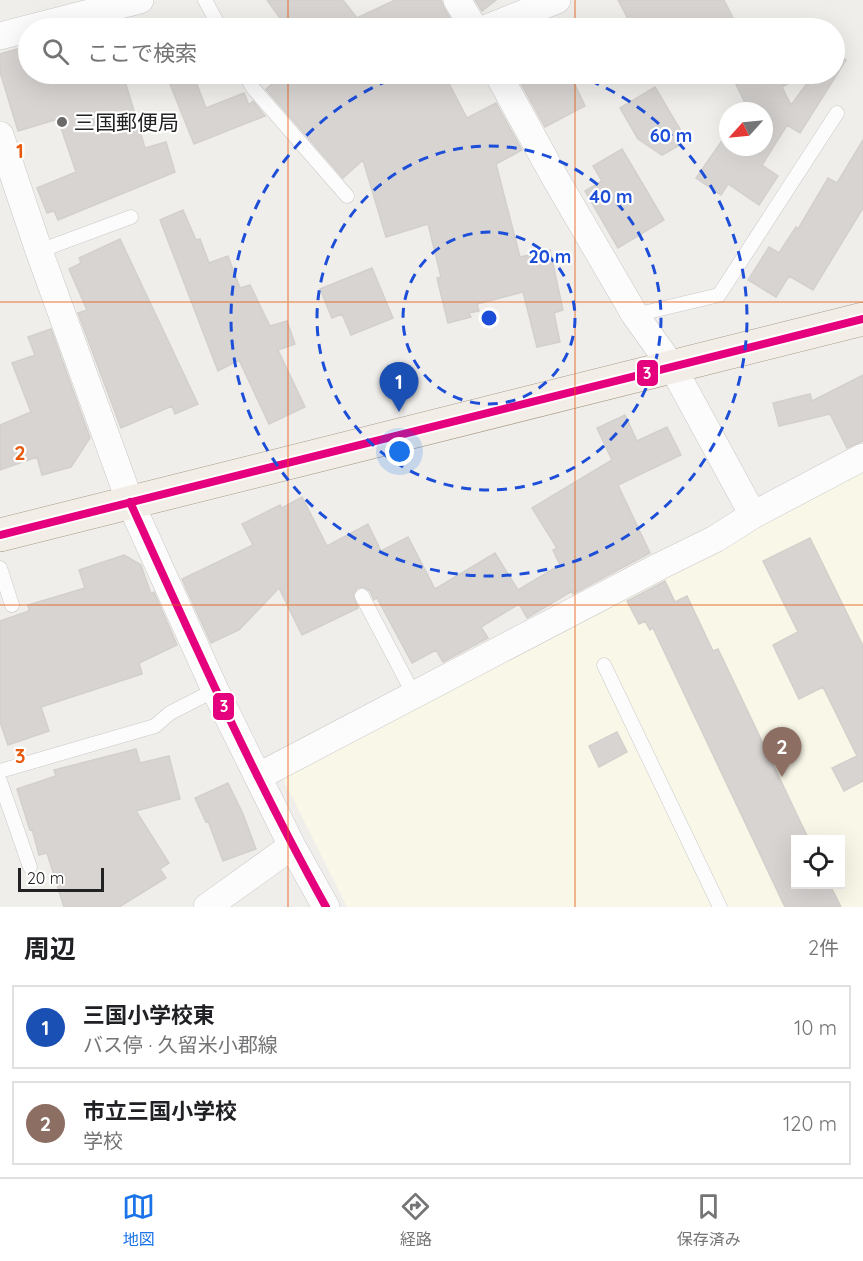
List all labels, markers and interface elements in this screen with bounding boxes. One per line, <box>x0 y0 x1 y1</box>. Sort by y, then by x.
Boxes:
search box <box>18 18 845 84</box>
icon: search <box>39 35 72 68</box>
text: ここで検索 <box>87 39 197 67</box>
north arrow <box>719 102 773 156</box>
place label: 三国郵便局 <box>74 109 179 135</box>
marker: 三国郵便局 <box>55 115 69 129</box>
text: 60 m <box>650 124 692 147</box>
text: 1 <box>16 138 24 163</box>
text: 40 m <box>589 185 633 208</box>
text: 20 m <box>529 245 571 268</box>
centre of rings <box>479 308 499 328</box>
line badge: 3 <box>636 359 659 387</box>
pin: 1 <box>380 362 418 412</box>
text: 3 <box>643 363 651 383</box>
your location <box>385 437 414 466</box>
text: 2 <box>14 440 26 465</box>
line badge: 3 <box>212 692 235 721</box>
text: 3 <box>220 696 228 716</box>
pin: 2 <box>762 728 802 777</box>
text: 3 <box>15 743 25 768</box>
map controls <box>791 835 845 889</box>
button: locate <box>791 835 845 889</box>
scale bar <box>18 865 104 892</box>
text: 20 m <box>27 868 64 888</box>
text: 周辺 <box>24 932 76 965</box>
text: 2件 <box>808 935 839 960</box>
text: 三国小学校東 <box>83 1001 215 1029</box>
text: 1 <box>42 1015 49 1040</box>
text: 10 m <box>794 1015 837 1040</box>
text: バス停 · 久留米小郡線 <box>83 1032 278 1057</box>
text: 市立三国小学校 <box>83 1097 237 1125</box>
text: 2 <box>40 1111 51 1136</box>
text: 120 m <box>783 1111 837 1136</box>
text: 学校 <box>83 1128 123 1153</box>
tab: 地図 <box>122 1190 155 1250</box>
tab: 経路 <box>399 1190 432 1250</box>
tab: 保存済み <box>677 1190 741 1250</box>

